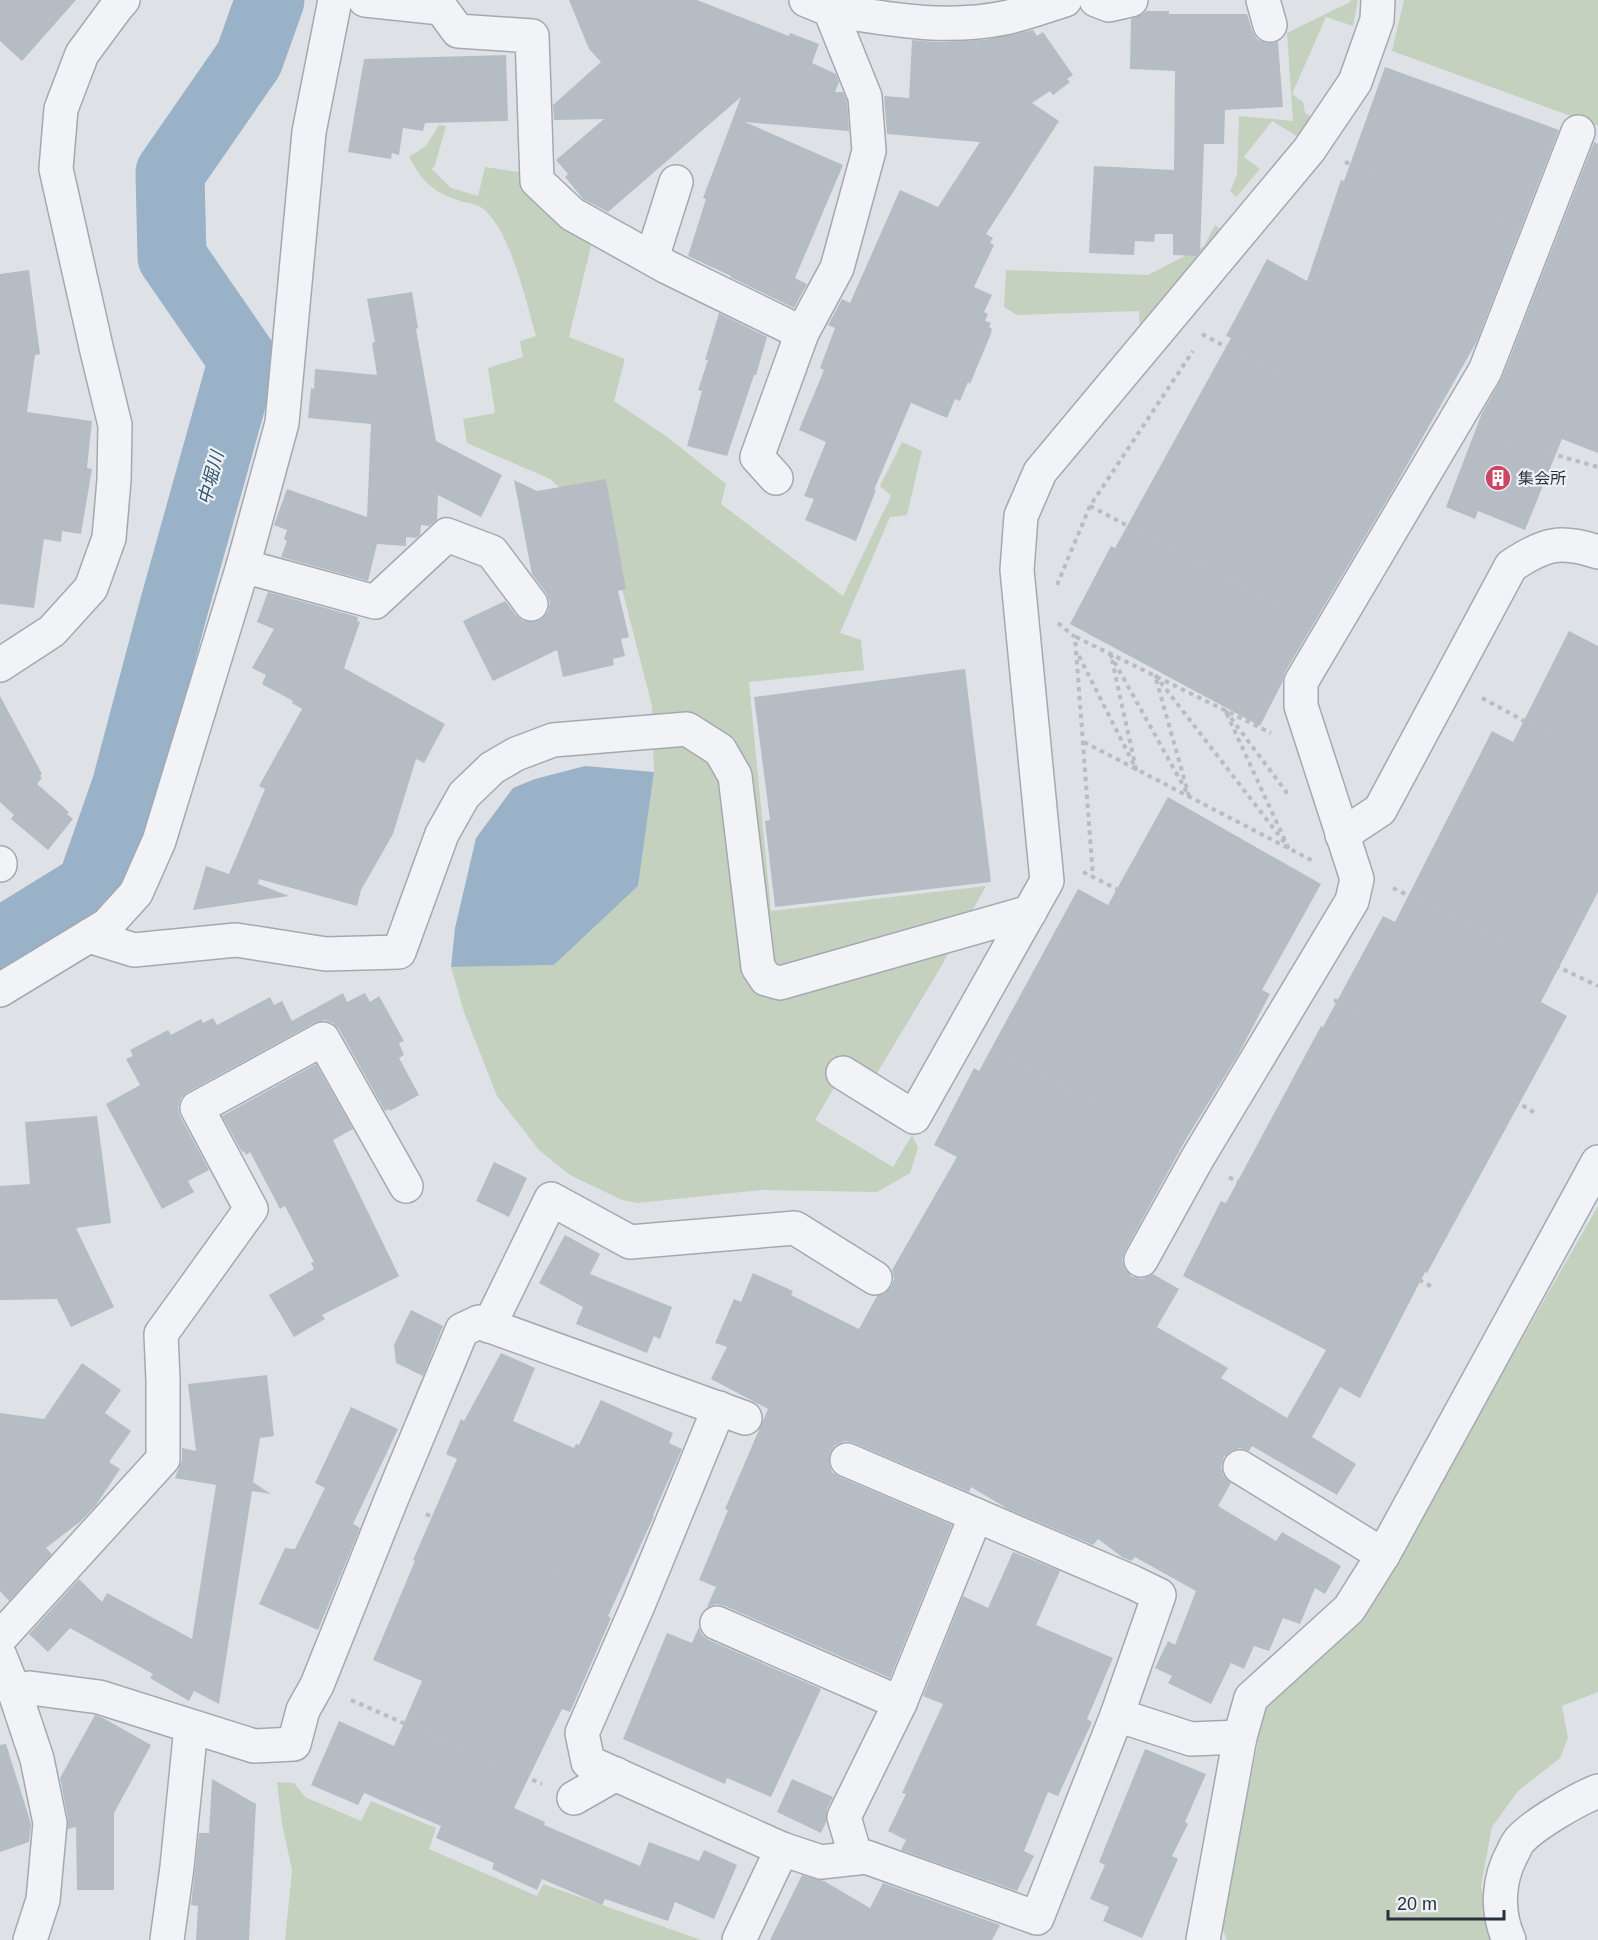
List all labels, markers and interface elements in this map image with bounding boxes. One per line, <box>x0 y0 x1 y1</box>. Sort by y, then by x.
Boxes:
water label: 中堀川 <box>194 447 228 507</box>
building icon: 集会所 <box>1483 463 1513 493</box>
place label: 集会所 <box>1518 470 1566 487</box>
scale bar <box>1388 1883 1504 1921</box>
text: 20 m <box>1397 1894 1437 1914</box>

